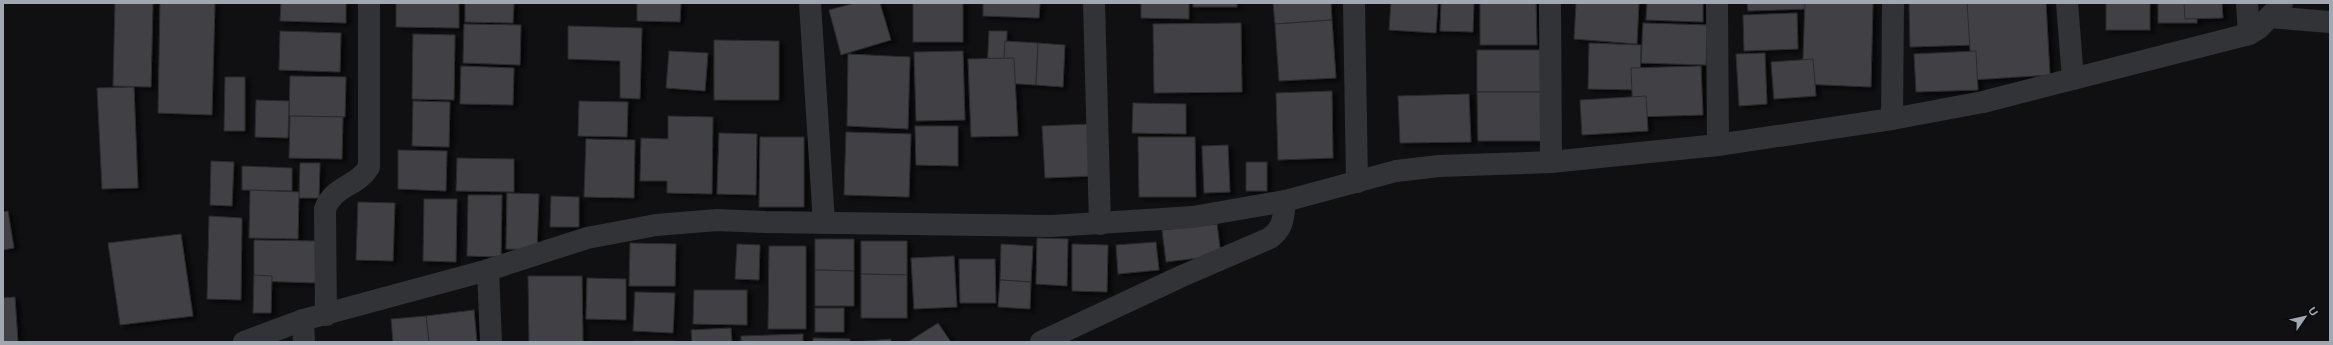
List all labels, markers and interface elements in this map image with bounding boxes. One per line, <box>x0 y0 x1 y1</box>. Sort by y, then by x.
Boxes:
north arrow <box>2285 297 2325 337</box>
text: U <box>2306 305 2321 318</box>

